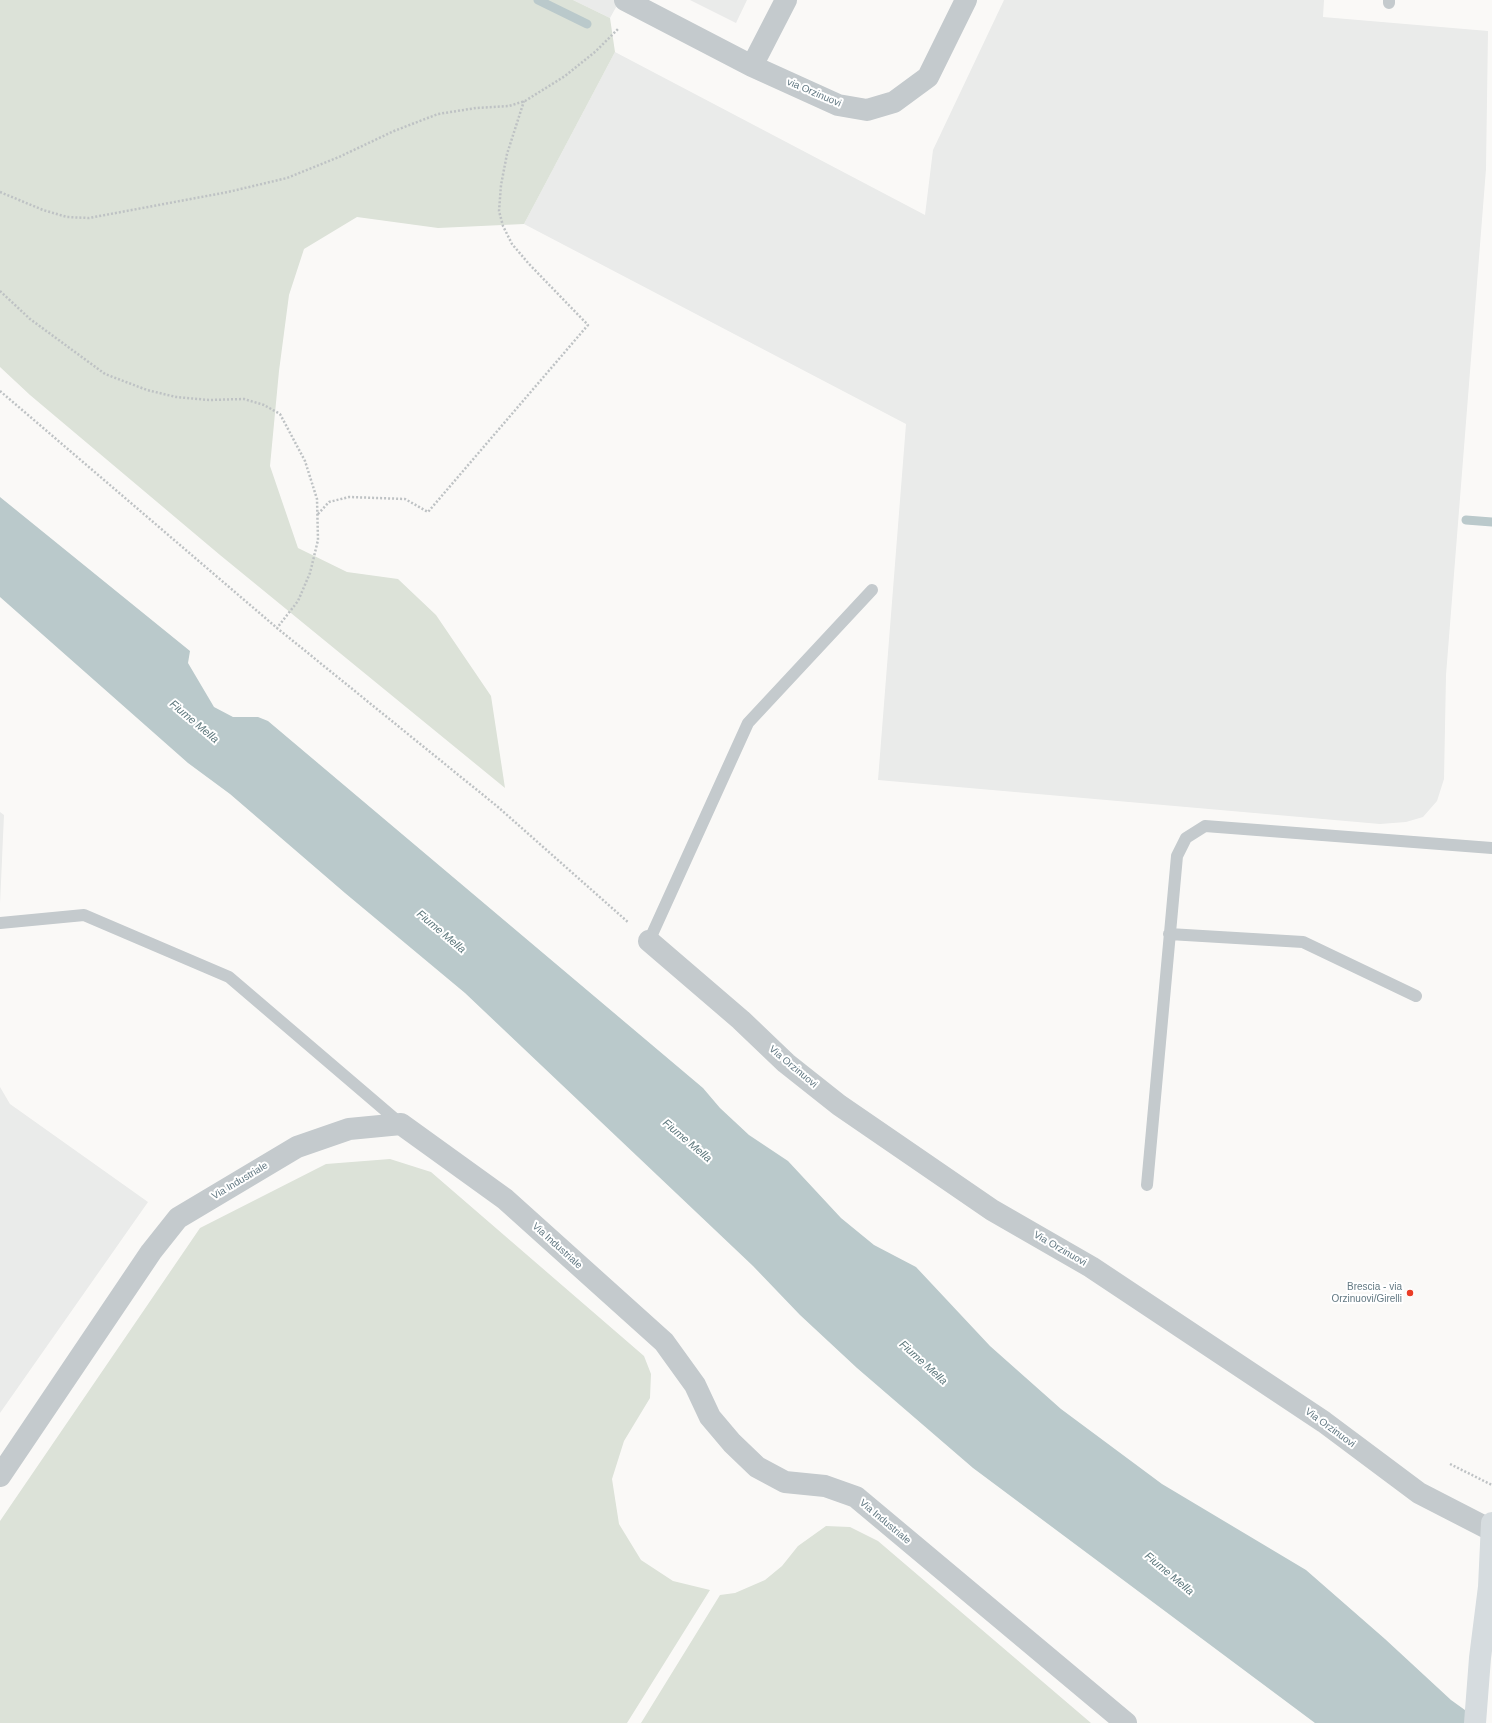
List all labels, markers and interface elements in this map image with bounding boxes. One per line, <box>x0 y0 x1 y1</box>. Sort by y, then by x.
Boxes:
street label: via Orzinuovi <box>785 76 843 110</box>
water label: Fiume Mella <box>167 698 221 746</box>
water label: Fiume Mella <box>414 908 468 956</box>
street label: Via Orzinuovi <box>766 1043 820 1091</box>
water label: Fiume Mella <box>660 1117 714 1165</box>
street label: Via Industriale <box>210 1160 270 1202</box>
street label: Via Industriale <box>530 1220 584 1272</box>
street label: Via Orzinuovi <box>1031 1229 1089 1269</box>
place label: Brescia - via Orzinuovi/Girelli <box>1331 1281 1402 1304</box>
marker: Brescia - via Orzinuovi/Girelli <box>1405 1288 1415 1298</box>
water label: Fiume Mella <box>896 1338 950 1388</box>
street label: Via Orzinuovi <box>1302 1406 1358 1450</box>
street label: Via Industriale <box>857 1497 913 1547</box>
water label: Fiume Mella <box>1142 1550 1196 1598</box>

